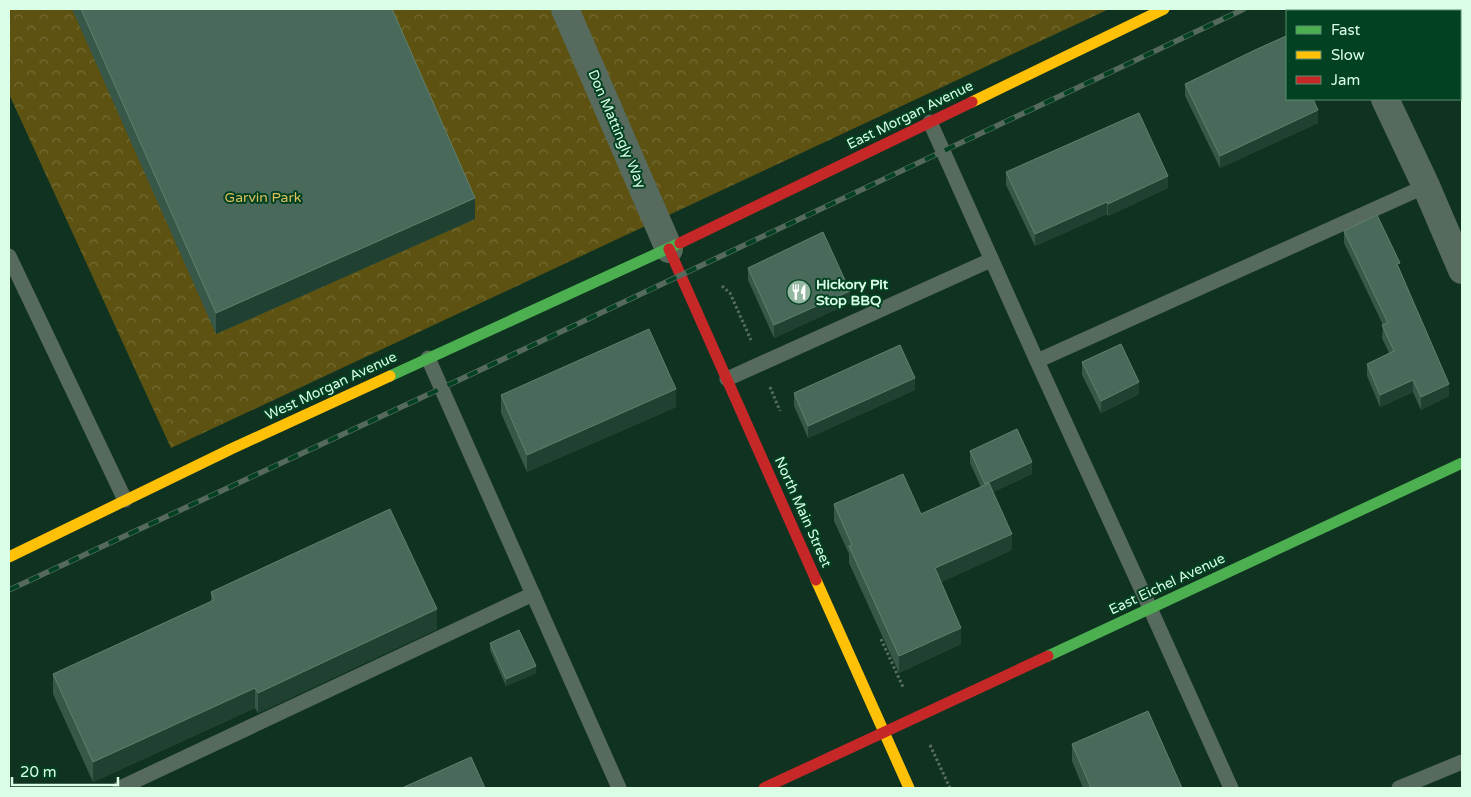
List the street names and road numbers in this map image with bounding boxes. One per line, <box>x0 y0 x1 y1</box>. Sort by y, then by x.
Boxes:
street label: Don Mattingly Way <box>584 67 650 191</box>
street label: East Morgan Avenue <box>844 77 976 153</box>
street label: West Morgan Avenue <box>263 348 399 424</box>
street label: North Main Street <box>771 454 835 571</box>
street label: East Eichel Avenue <box>1106 550 1228 618</box>

